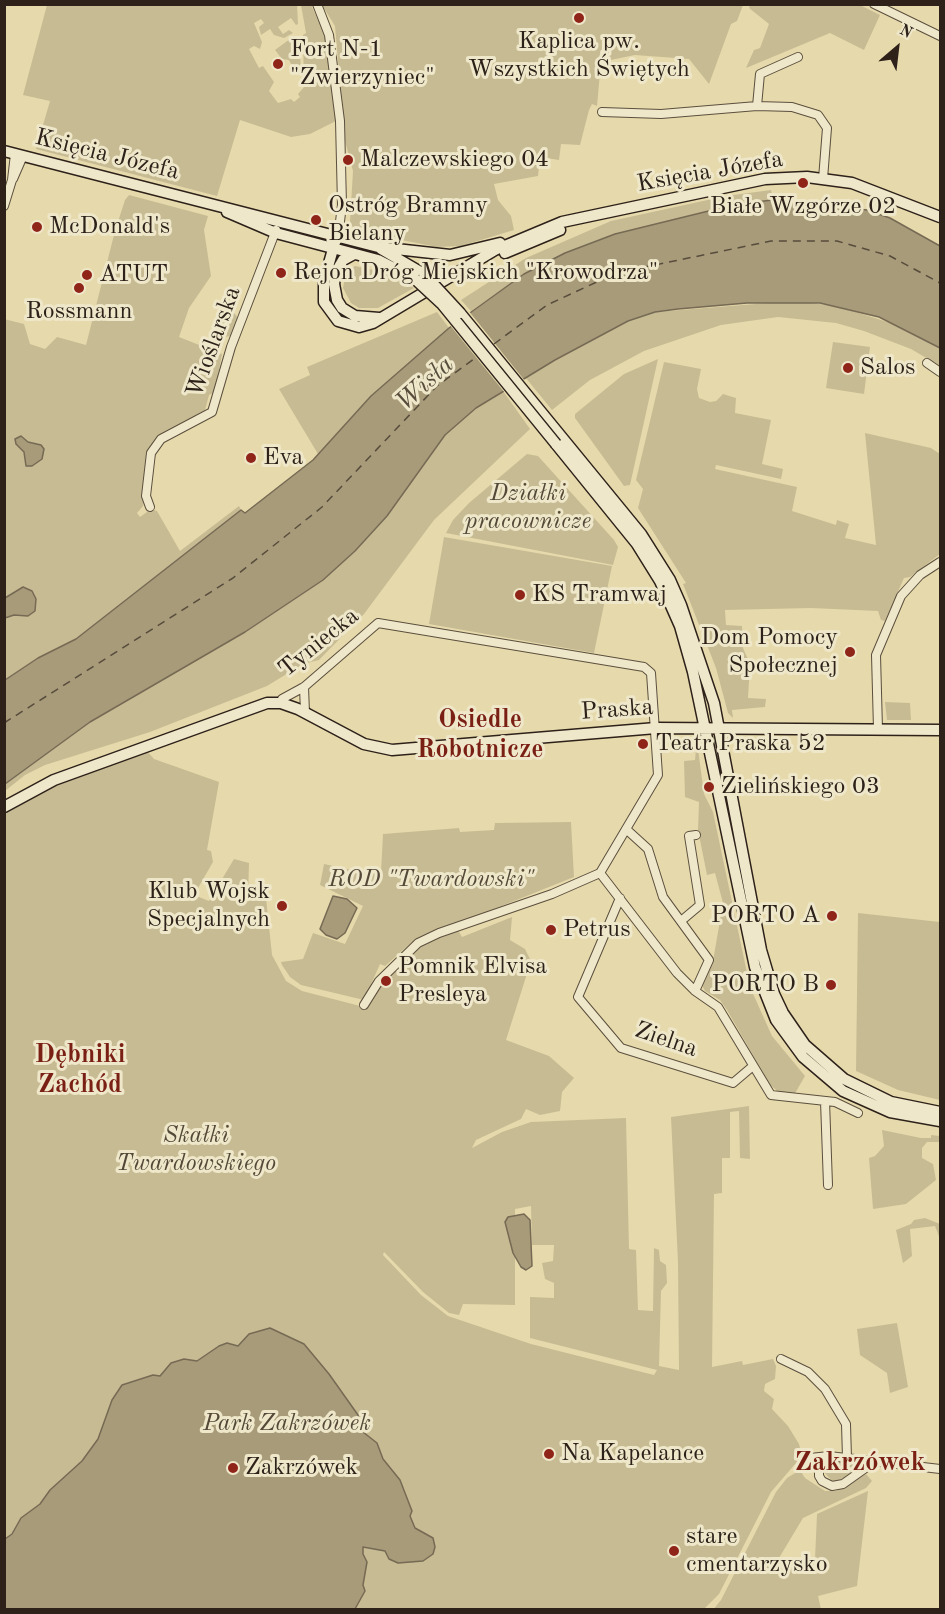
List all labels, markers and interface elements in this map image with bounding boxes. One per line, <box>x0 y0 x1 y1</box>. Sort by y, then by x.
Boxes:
marker: Kaplica pw. Wszystkich Świętych <box>572 11 586 25</box>
north arrow <box>867 18 927 78</box>
text: N <box>896 22 915 42</box>
place label: Kaplica pw. Wszystkich Świętych <box>468 28 690 84</box>
place label: Fort N-1 "Zwierzyniec" <box>290 36 435 92</box>
marker: Fort N-1 "Zwierzyniec" <box>271 57 285 71</box>
street label: Księcia Józefa <box>32 123 182 187</box>
street label: Księcia Józefa <box>635 145 785 199</box>
place label: Malczewskiego 04 <box>360 146 549 174</box>
marker: Malczewskiego 04 <box>341 153 355 167</box>
marker: Białe Wzgórze 02 <box>796 176 810 190</box>
place label: Ostróg Bramny Bielany <box>328 192 488 248</box>
place label: Białe Wzgórze 02 <box>710 193 896 221</box>
place label: McDonald's <box>49 213 170 241</box>
marker: Ostróg Bramny Bielany <box>309 213 323 227</box>
marker: McDonald's <box>30 220 44 234</box>
place label: Rejon Dróg Miejskich "Krowodrza" <box>293 259 658 287</box>
place label: ATUT <box>99 261 168 289</box>
marker: Rejon Dróg Miejskich "Krowodrza" <box>274 266 288 280</box>
marker: ATUT <box>80 268 94 282</box>
marker: Rossmann <box>72 281 86 295</box>
street label: Wioślarska <box>181 282 247 402</box>
place label: Rossmann <box>26 298 132 326</box>
water label: Wisła <box>389 350 461 418</box>
place label: Salos <box>860 354 916 382</box>
marker: Salos <box>841 361 855 375</box>
place label: Eva <box>263 444 303 472</box>
marker: Eva <box>244 451 258 465</box>
park label: Działki pracownicze <box>465 480 591 536</box>
place label: KS Tramwaj <box>532 581 667 609</box>
marker: KS Tramwaj <box>513 588 527 602</box>
street label: Tyniecka <box>273 602 365 684</box>
place label: Dom Pomocy Społecznej <box>700 624 838 680</box>
marker: Dom Pomocy Społecznej <box>843 645 857 659</box>
street label: Praska <box>580 693 654 727</box>
district label: Osiedle Robotnicze <box>417 704 543 766</box>
place label: Teatr Praska 52 <box>655 730 826 758</box>
marker: Teatr Praska 52 <box>636 737 650 751</box>
place label: Zielińskiego 03 <box>721 773 880 801</box>
marker: Zielińskiego 03 <box>702 780 716 794</box>
park label: ROD "Twardowski" <box>328 866 534 894</box>
place label: Klub Wojsk Specjalnych <box>147 878 270 934</box>
marker: Klub Wojsk Specjalnych <box>275 899 289 913</box>
place label: PORTO A <box>711 902 820 930</box>
marker: PORTO A <box>825 909 839 923</box>
place label: Petrus <box>563 916 631 944</box>
marker: Petrus <box>544 923 558 937</box>
place label: Pomnik Elvisa Presleya <box>398 953 547 1009</box>
place label: PORTO B <box>711 971 819 999</box>
marker: Pomnik Elvisa Presleya <box>379 974 393 988</box>
marker: PORTO B <box>824 978 838 992</box>
street label: Zielna <box>631 1016 701 1064</box>
district label: Dębniki Zachód <box>35 1039 125 1100</box>
park label: Skałki Twardowskiego <box>116 1122 276 1178</box>
park label: Park Zakrzówek <box>203 1410 371 1438</box>
place label: Na Kapelance <box>561 1440 704 1468</box>
marker: Na Kapelance <box>542 1447 556 1461</box>
district label: Zakrzówek <box>794 1447 926 1479</box>
place label: Zakrzówek <box>245 1454 358 1482</box>
marker: Zakrzówek <box>226 1461 240 1475</box>
place label: stare cmentarzysko <box>686 1523 828 1579</box>
marker: stare cmentarzysko <box>667 1544 681 1558</box>

